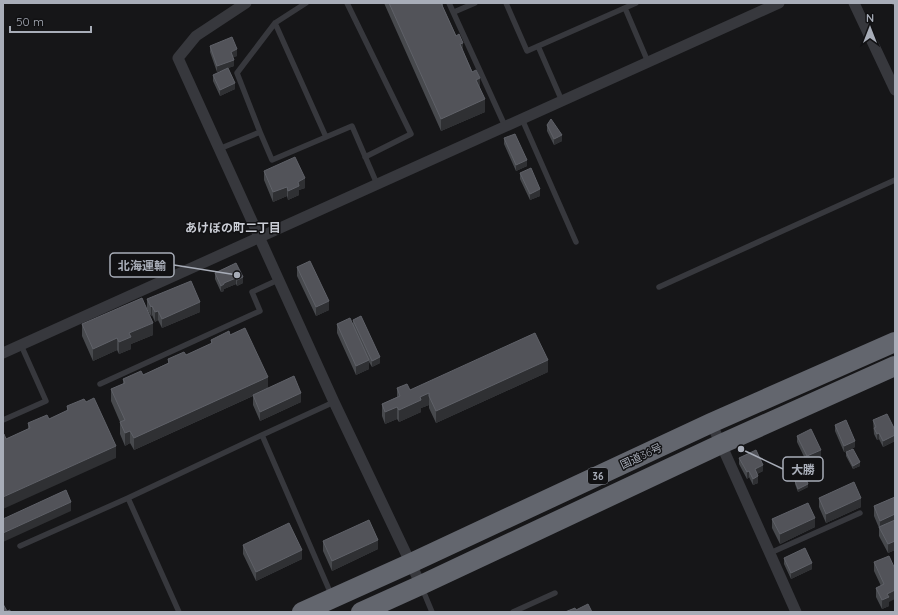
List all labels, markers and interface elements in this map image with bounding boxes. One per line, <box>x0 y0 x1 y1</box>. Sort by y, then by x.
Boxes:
scale bar <box>10 8 91 34</box>
north arrow <box>850 8 890 48</box>
text: N <box>866 11 874 25</box>
text: 50 m <box>16 14 44 29</box>
district label: あけぼの町二丁目 <box>185 220 281 235</box>
callout: 北海運輸 <box>110 253 174 277</box>
text: 北海運輸 <box>118 258 166 273</box>
street label: 国道36号 <box>618 440 664 472</box>
callout: 大勝 <box>783 457 823 481</box>
text: 大勝 <box>791 462 815 477</box>
road number: 36 <box>588 468 608 484</box>

